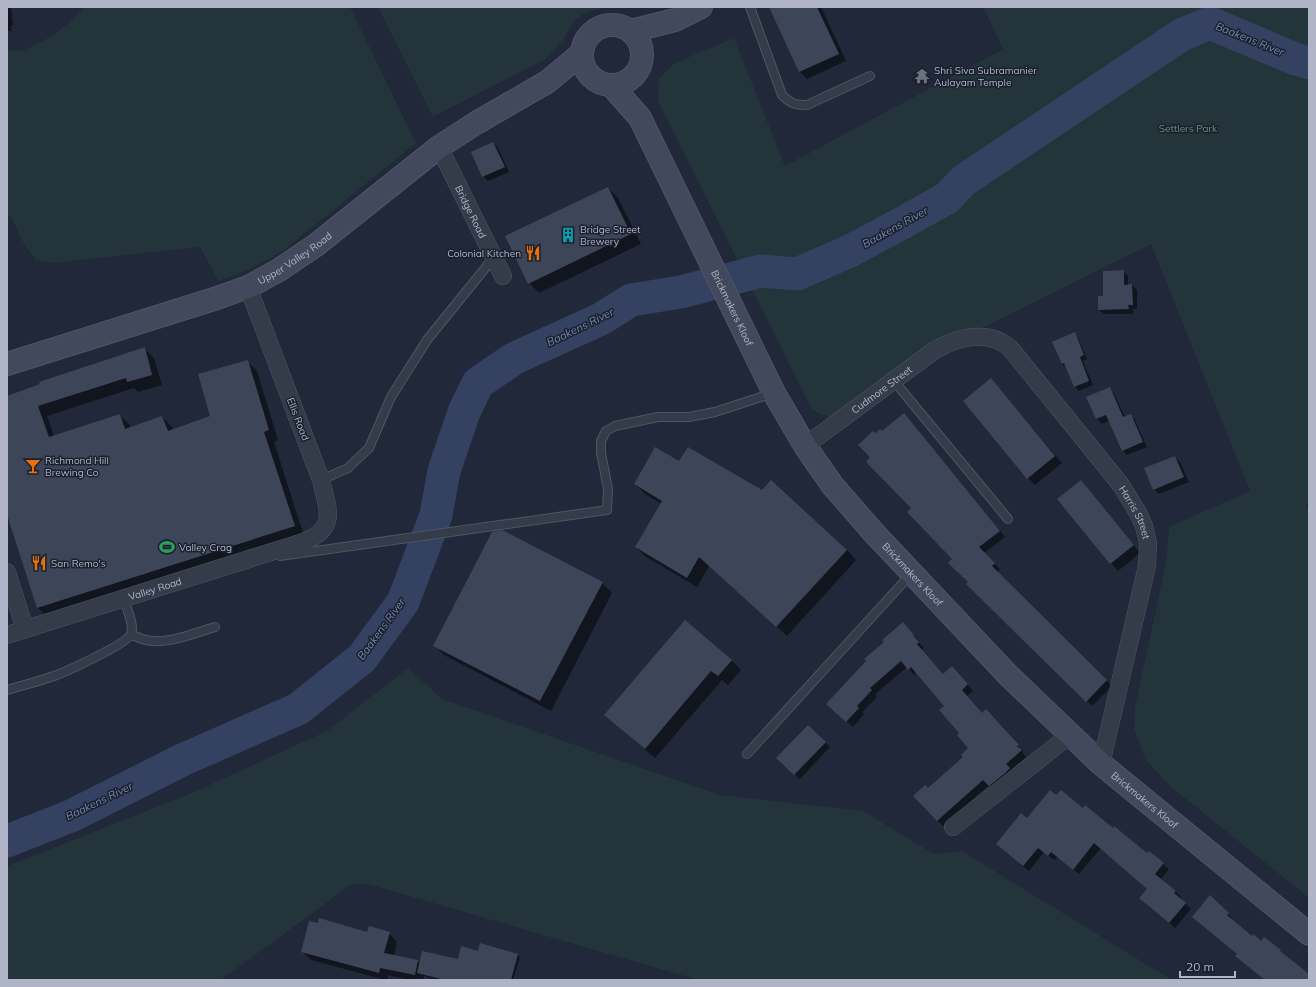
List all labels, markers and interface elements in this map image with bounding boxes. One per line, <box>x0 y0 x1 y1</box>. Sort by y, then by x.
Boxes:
water label: Baakens River <box>1214 19 1287 60</box>
place label: Shri Siva Subramanier Aulayam Temple <box>934 64 1037 89</box>
temple icon: Shri Siva Subramanier Aulayam Temple <box>913 67 931 85</box>
park label: Settlers Park <box>1159 122 1218 135</box>
street label: Bridge Road <box>452 183 490 240</box>
water label: Baakens River <box>860 203 931 251</box>
place label: Bridge Street Brewery <box>580 223 641 248</box>
building icon: Bridge Street Brewery <box>559 226 577 244</box>
street label: Upper Valley Road <box>255 229 334 287</box>
restaurant icon: Colonial Kitchen <box>524 244 542 262</box>
place label: Colonial Kitchen <box>447 247 521 260</box>
street label: Brickmakers Kloof <box>708 268 757 348</box>
water label: Baakens River <box>544 304 617 349</box>
street label: Cudmore Street <box>848 363 915 416</box>
street label: Ellis Road <box>284 396 312 442</box>
place label: Richmond Hill Brewing Co <box>45 454 109 479</box>
bar icon: Richmond Hill Brewing Co <box>24 457 42 475</box>
street label: Harris Street <box>1116 483 1153 541</box>
sports icon: Valley Crag <box>158 538 176 556</box>
street label: Brickmakers Kloof <box>880 540 946 609</box>
place label: Valley Crag <box>179 541 232 554</box>
restaurant icon: San Remo's <box>30 554 48 572</box>
place label: San Remo's <box>51 557 106 570</box>
street label: Valley Road <box>127 574 183 603</box>
water label: Baakens River <box>354 595 409 663</box>
street label: Brickmakers Kloof <box>1109 769 1182 831</box>
water label: Baakens River <box>63 778 136 823</box>
scale bar <box>1180 953 1235 979</box>
text: 20 m <box>1186 959 1214 974</box>

